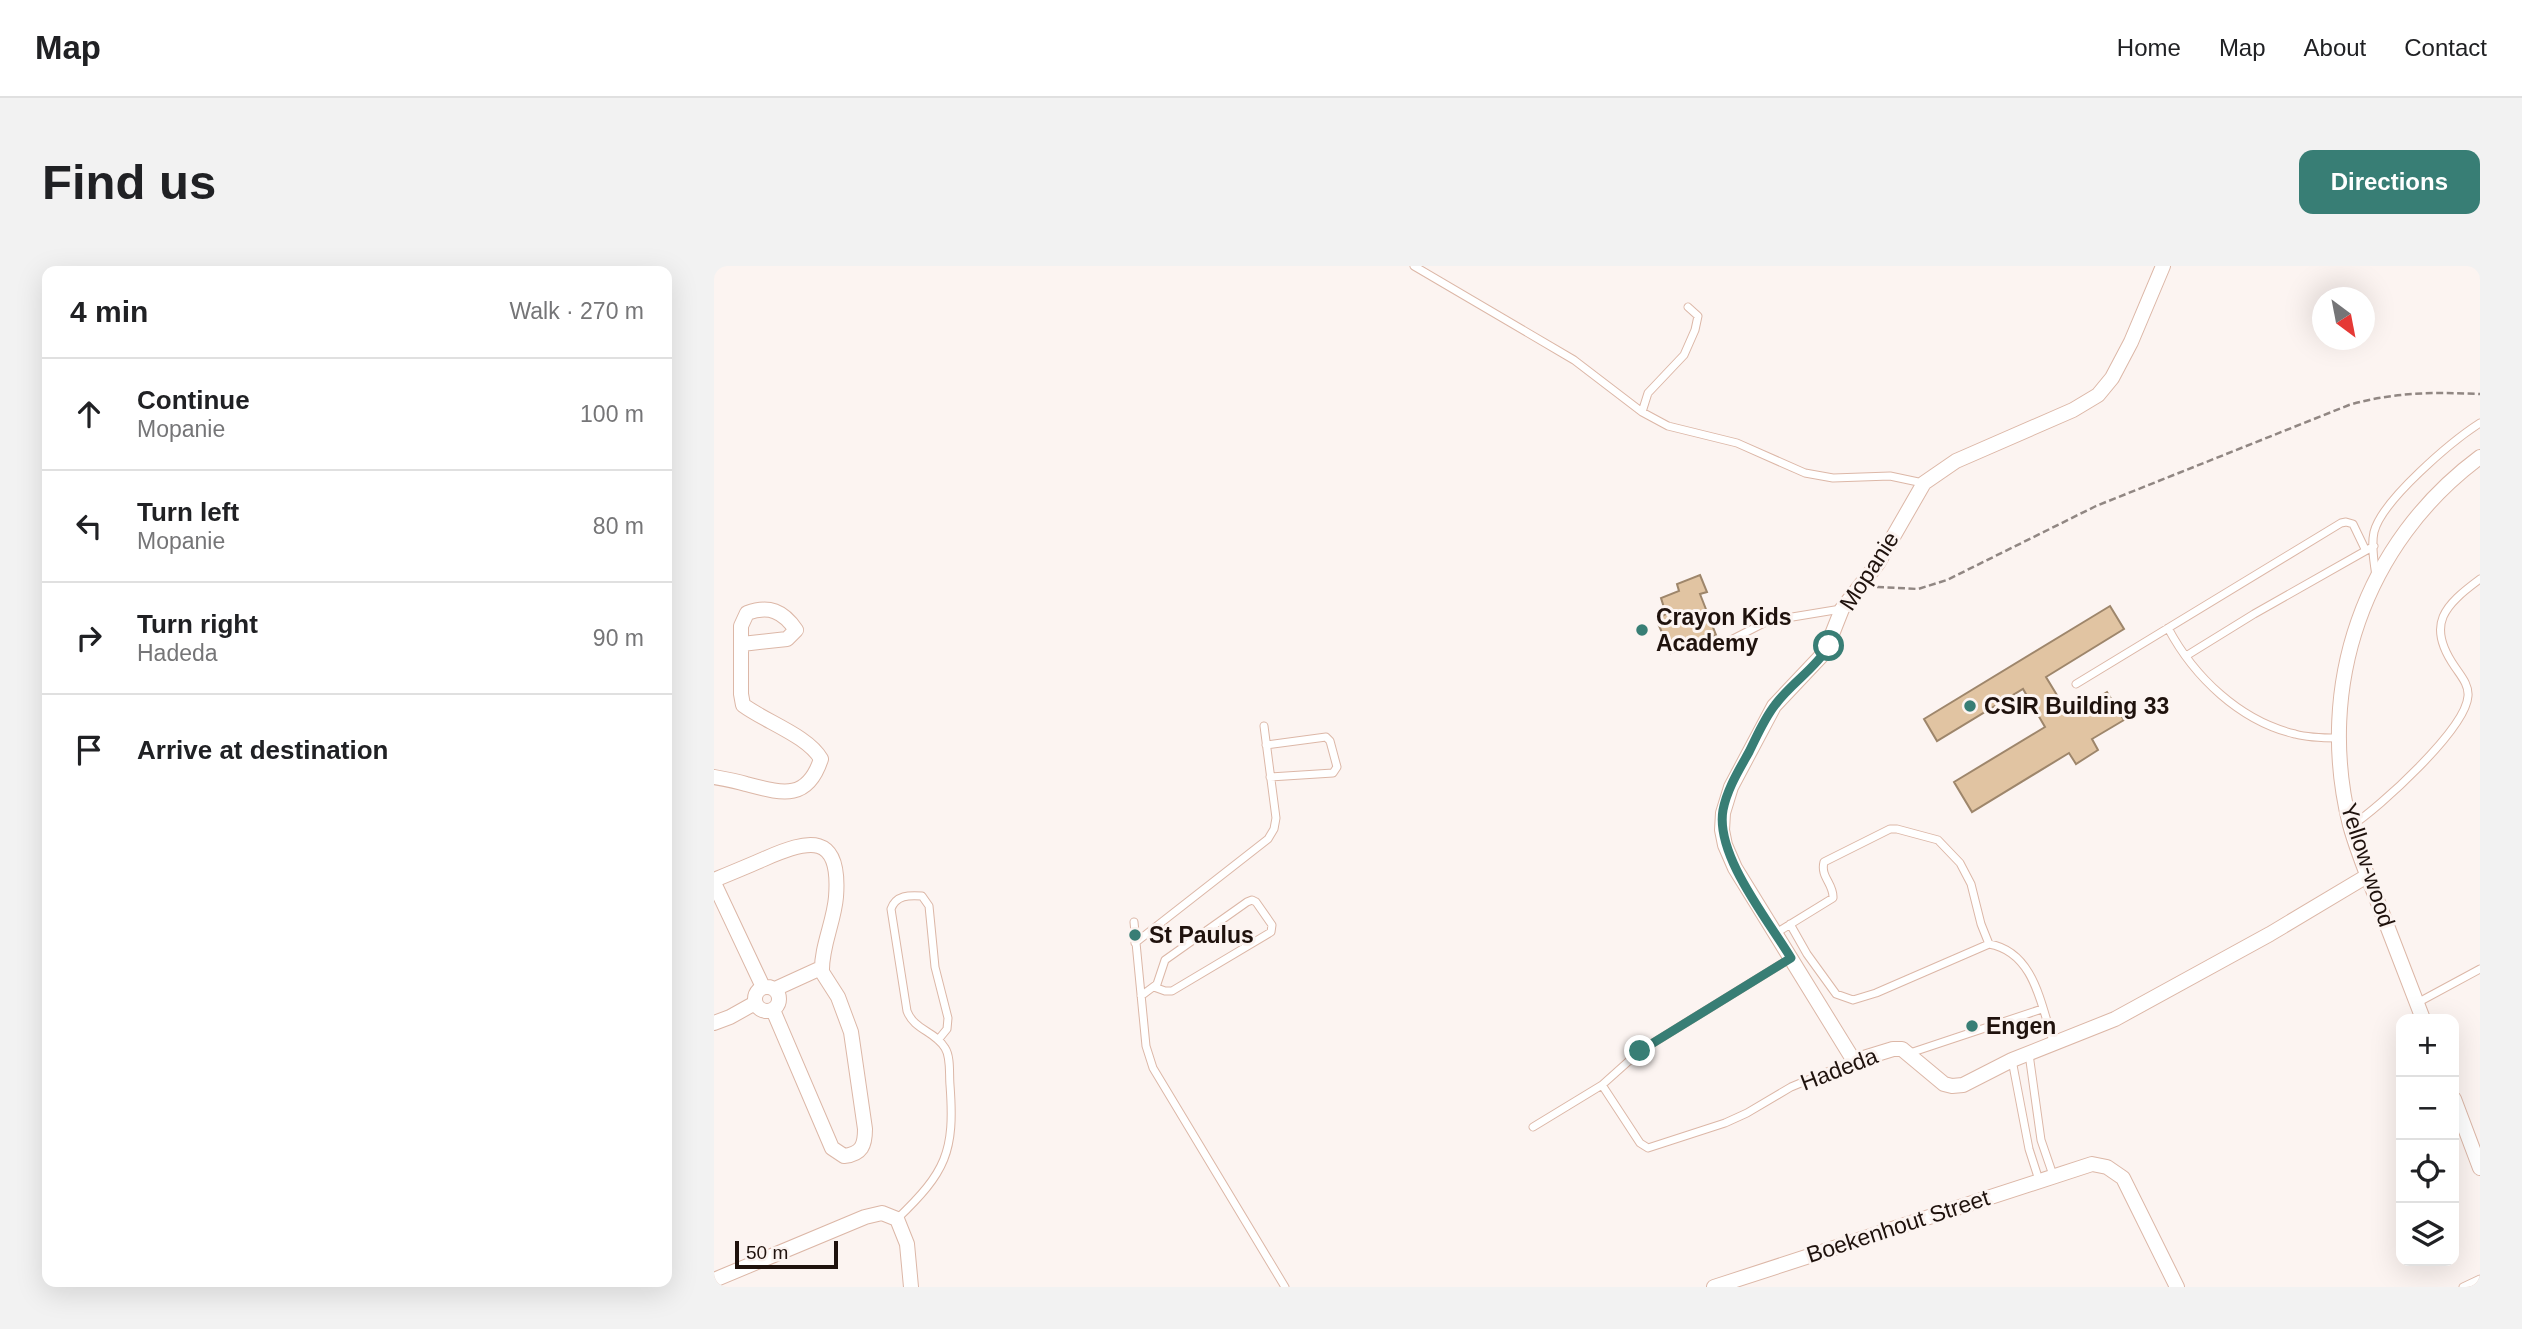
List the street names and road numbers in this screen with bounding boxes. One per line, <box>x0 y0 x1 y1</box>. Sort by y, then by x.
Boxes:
street label: Mopanie <box>1834 527 1904 615</box>
street label: Yellow-wood <box>2336 800 2400 930</box>
street label: Hadeda <box>1797 1042 1881 1096</box>
street label: Boekenhout Street <box>1803 1184 1993 1268</box>

